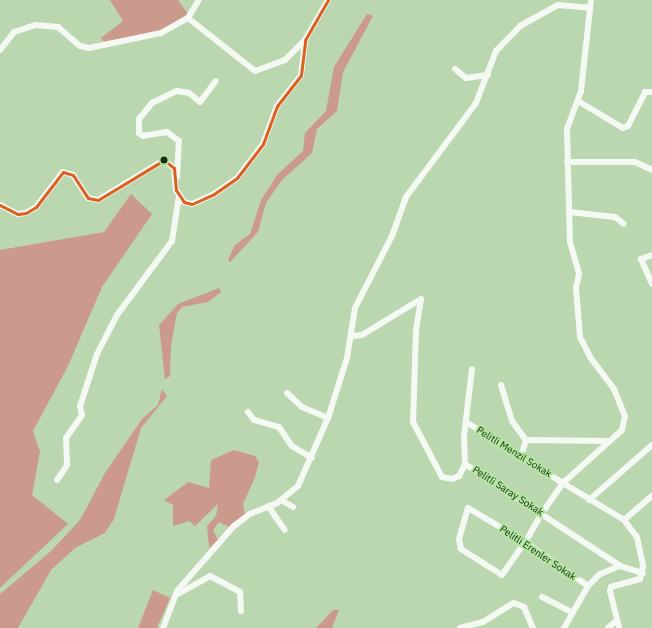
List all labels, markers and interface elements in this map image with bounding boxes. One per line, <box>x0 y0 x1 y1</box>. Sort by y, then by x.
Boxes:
unlabelled marker <box>159 155 169 165</box>
street label: Pelitli Menzil Sokak <box>474 424 554 480</box>
street label: Pelitli Saray Sokak <box>470 464 546 518</box>
street label: Pelitli Erenler Sokak <box>497 523 579 583</box>

